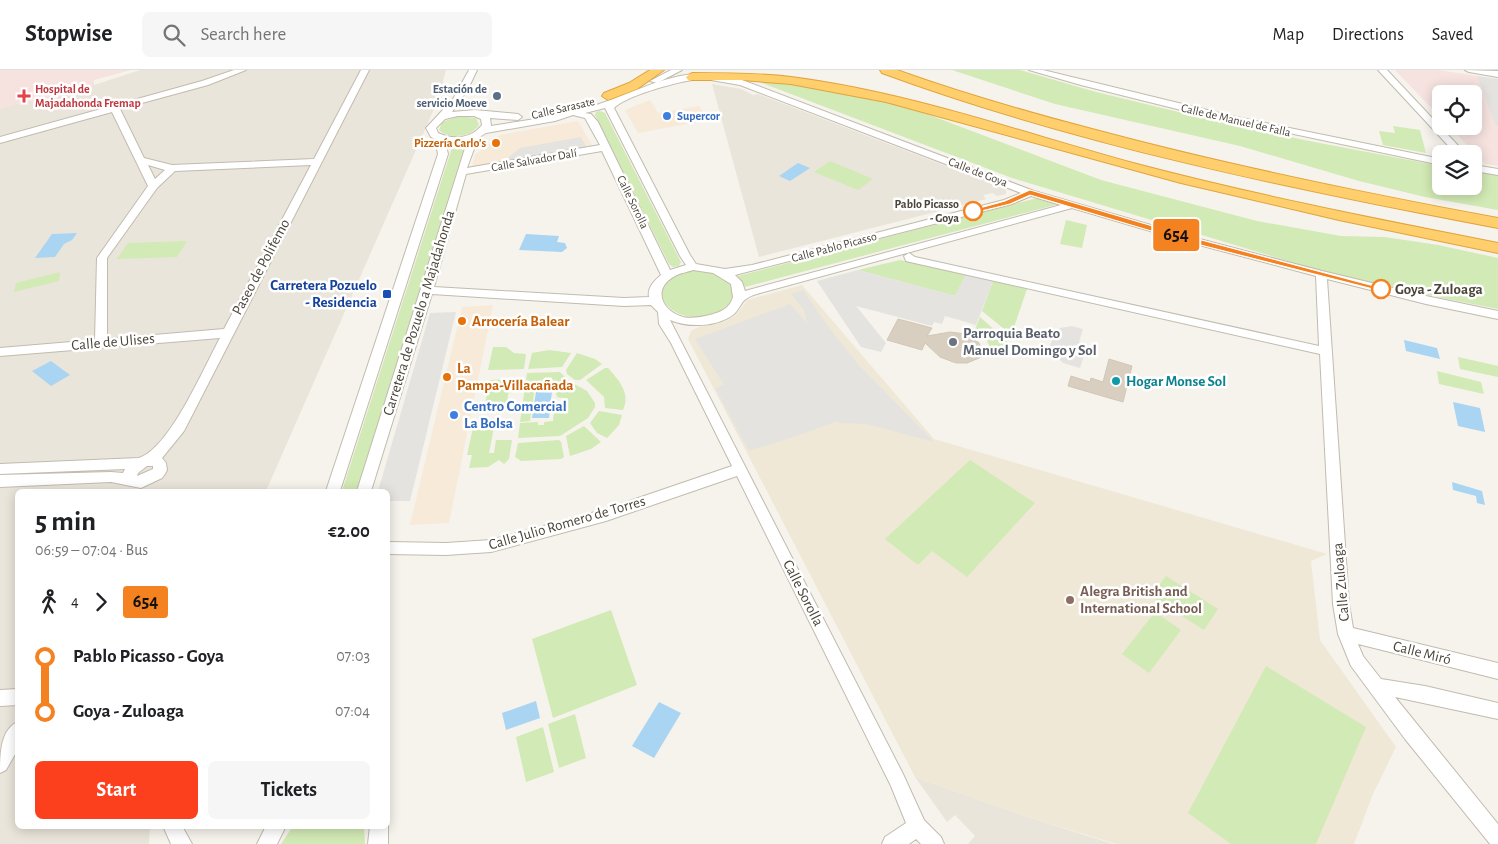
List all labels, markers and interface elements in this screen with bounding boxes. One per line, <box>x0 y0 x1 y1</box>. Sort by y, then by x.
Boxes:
search box <box>142 12 492 57</box>
icon: search <box>160 21 188 49</box>
text: Stopwise <box>25 22 112 46</box>
text: Search here <box>200 25 286 44</box>
text: Map <box>1273 26 1304 44</box>
text: Directions <box>1332 26 1404 44</box>
text: Saved <box>1432 26 1473 44</box>
place label: Hospital de Majadahonda Fremap <box>35 83 141 110</box>
place label: Estación de servicio Moeve <box>417 83 487 109</box>
map controls <box>1432 85 1482 195</box>
button: locate <box>1432 85 1482 135</box>
marker: Hospital de Majadahonda Fremap <box>17 89 31 103</box>
marker: Estación de servicio Moeve <box>491 90 503 102</box>
street label: Calle Sarasate <box>530 95 596 121</box>
street label: Calle de Manuel de Falla <box>1180 102 1292 139</box>
marker: Supercor <box>661 110 673 122</box>
place label: Supercor <box>677 110 721 122</box>
place label: Pizzería Carlo's <box>414 137 486 149</box>
marker: Pizzería Carlo's <box>490 137 502 149</box>
button: layers <box>1432 145 1482 195</box>
street label: Calle Salvador Dalí <box>490 147 578 173</box>
street label: Calle de Goya <box>946 155 1010 190</box>
street label: Calle Sorolla <box>615 173 651 231</box>
place label: Pablo Picasso - Goya <box>895 198 959 225</box>
marker: Pablo Picasso - Goya <box>963 201 983 221</box>
street label: Carretera de Pozuelo a Majadahonda <box>381 209 457 417</box>
street label: Paseo de Polifemo <box>229 217 293 317</box>
line badge: 654 <box>1147 219 1205 251</box>
text: 654 <box>1163 226 1189 244</box>
street label: Calle Pablo Picasso <box>790 230 878 264</box>
place label: Carretera Pozuelo - Residencia <box>270 278 377 310</box>
marker: Goya - Zuloaga <box>1371 279 1391 299</box>
place label: Goya - Zuloaga <box>1395 282 1483 297</box>
marker: Carretera Pozuelo - Residencia <box>381 288 393 300</box>
place label: Arrocería Balear <box>472 314 570 329</box>
marker: Arrocería Balear <box>456 315 468 327</box>
place label: Parroquia Beato Manuel Domingo y Sol <box>963 326 1097 358</box>
street label: Calle de Ulises <box>71 331 155 353</box>
marker: Parroquia Beato Manuel Domingo y Sol <box>947 336 959 348</box>
place label: La Pampa-Villacañada <box>457 361 574 393</box>
marker: La Pampa-Villacañada <box>441 371 453 383</box>
place label: Hogar Monse Sol <box>1126 374 1226 389</box>
marker: Hogar Monse Sol <box>1110 375 1122 387</box>
place label: Centro Comercial La Bolsa <box>464 399 567 431</box>
marker: Centro Comercial La Bolsa <box>448 409 460 421</box>
street label: Calle Julio Romero de Torres <box>487 493 647 553</box>
text: 5 min <box>35 508 96 536</box>
text: €2.00 <box>328 522 370 541</box>
text: 06:59 – 07:04 · Bus <box>35 542 148 558</box>
street label: Calle Zuloaga <box>1330 542 1352 622</box>
street label: Calle Sorolla <box>780 557 826 629</box>
place label: Alegra British and International School <box>1080 584 1202 616</box>
icon: walk <box>35 588 63 616</box>
icon: forward <box>87 588 115 616</box>
text: 4 <box>71 593 79 609</box>
text: 654 <box>133 593 158 611</box>
marker: Alegra British and International School <box>1064 594 1076 606</box>
street label: Calle Miró <box>1391 639 1453 667</box>
text: Pablo Picasso - Goya <box>73 647 224 666</box>
text: 07:03 <box>336 648 370 664</box>
text: Goya - Zuloaga <box>73 702 184 721</box>
text: 07:04 <box>335 703 370 719</box>
button: Start <box>35 761 198 819</box>
button: Tickets <box>208 761 370 819</box>

